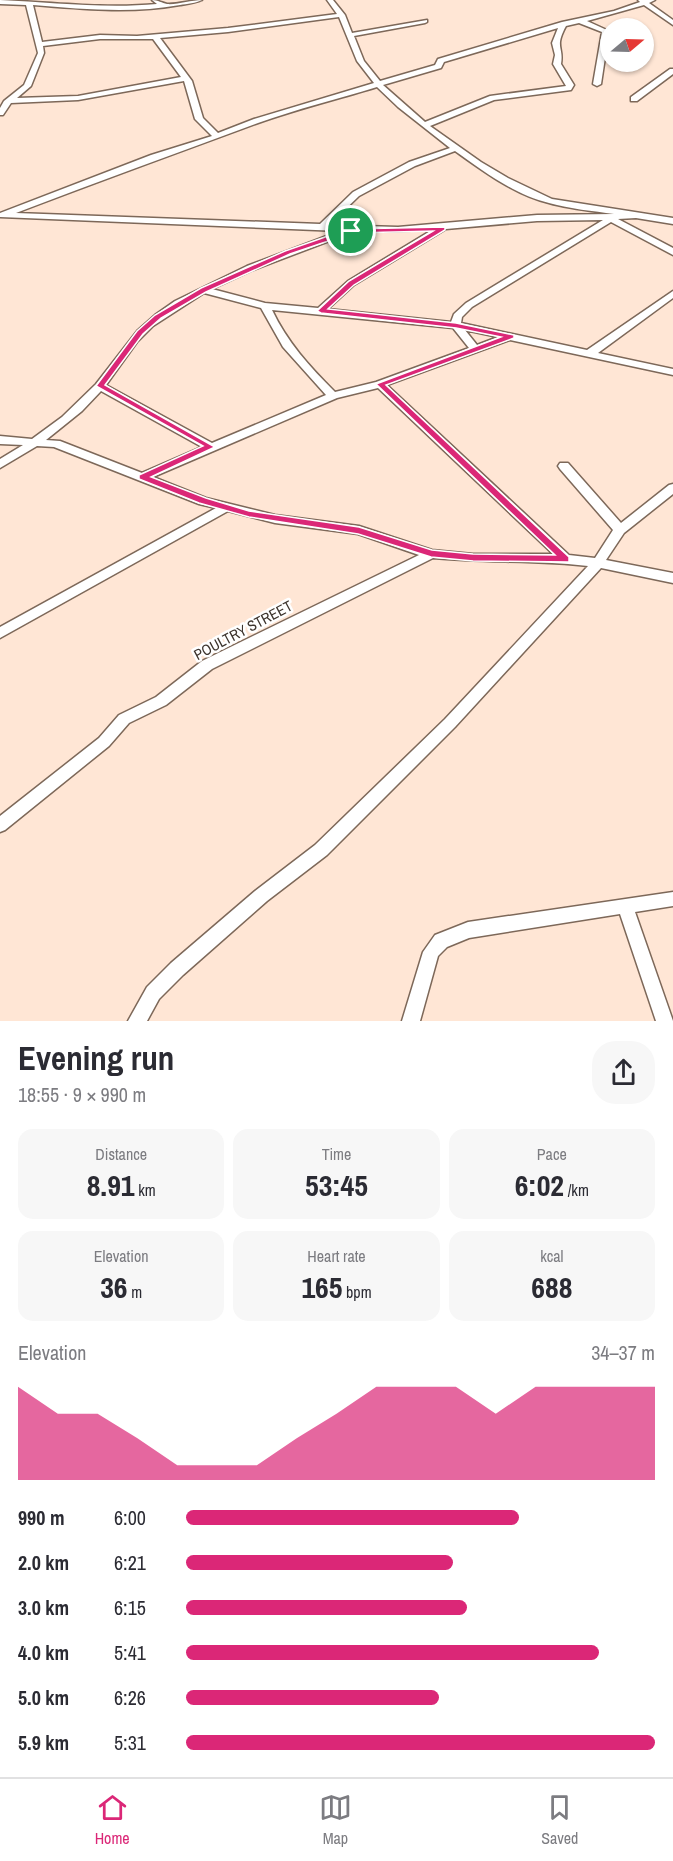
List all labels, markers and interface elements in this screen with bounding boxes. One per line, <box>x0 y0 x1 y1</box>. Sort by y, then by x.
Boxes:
north arrow <box>600 18 654 72</box>
map controls <box>600 18 654 72</box>
pin <box>325 205 376 256</box>
icon: arrive <box>334 214 367 247</box>
street label: POULTRY STREET <box>190 595 296 665</box>
text: Evening run <box>18 1036 174 1080</box>
button: share <box>592 1041 655 1104</box>
text: 18:55 · 9 × 990 m <box>18 1081 146 1108</box>
text: Distance <box>95 1143 147 1165</box>
text: Time <box>322 1143 351 1165</box>
text: Pace <box>537 1143 567 1165</box>
text: 8.91 <box>87 1165 135 1205</box>
text: 53:45 <box>305 1165 368 1205</box>
text: 6:02 <box>515 1165 564 1205</box>
text: km <box>135 1179 156 1201</box>
text: /km <box>564 1179 589 1201</box>
text: Elevation <box>94 1245 149 1267</box>
text: Heart rate <box>307 1245 366 1267</box>
text: kcal <box>540 1245 563 1267</box>
text: 36 <box>100 1267 128 1307</box>
text: 165 <box>301 1267 342 1307</box>
text: 688 <box>531 1267 572 1307</box>
text: m <box>128 1281 142 1303</box>
text: bpm <box>342 1281 372 1303</box>
text: Elevation <box>18 1339 86 1366</box>
text: 34–37 m <box>591 1339 655 1366</box>
text: 990 m <box>18 1504 65 1531</box>
text: 6:00 <box>114 1504 146 1531</box>
text: 2.0 km <box>18 1549 69 1576</box>
text: 6:21 <box>114 1549 146 1576</box>
text: 3.0 km <box>18 1594 69 1621</box>
text: 6:15 <box>114 1594 146 1621</box>
text: 4.0 km <box>18 1639 69 1666</box>
text: 5:41 <box>114 1639 146 1666</box>
text: 5.0 km <box>18 1684 69 1711</box>
text: 6:26 <box>114 1684 146 1711</box>
text: 5.9 km <box>18 1729 69 1756</box>
text: 5:31 <box>114 1729 146 1756</box>
tab: Home <box>95 1791 130 1849</box>
tab: Map <box>319 1791 352 1849</box>
tab: Saved <box>541 1791 578 1849</box>

